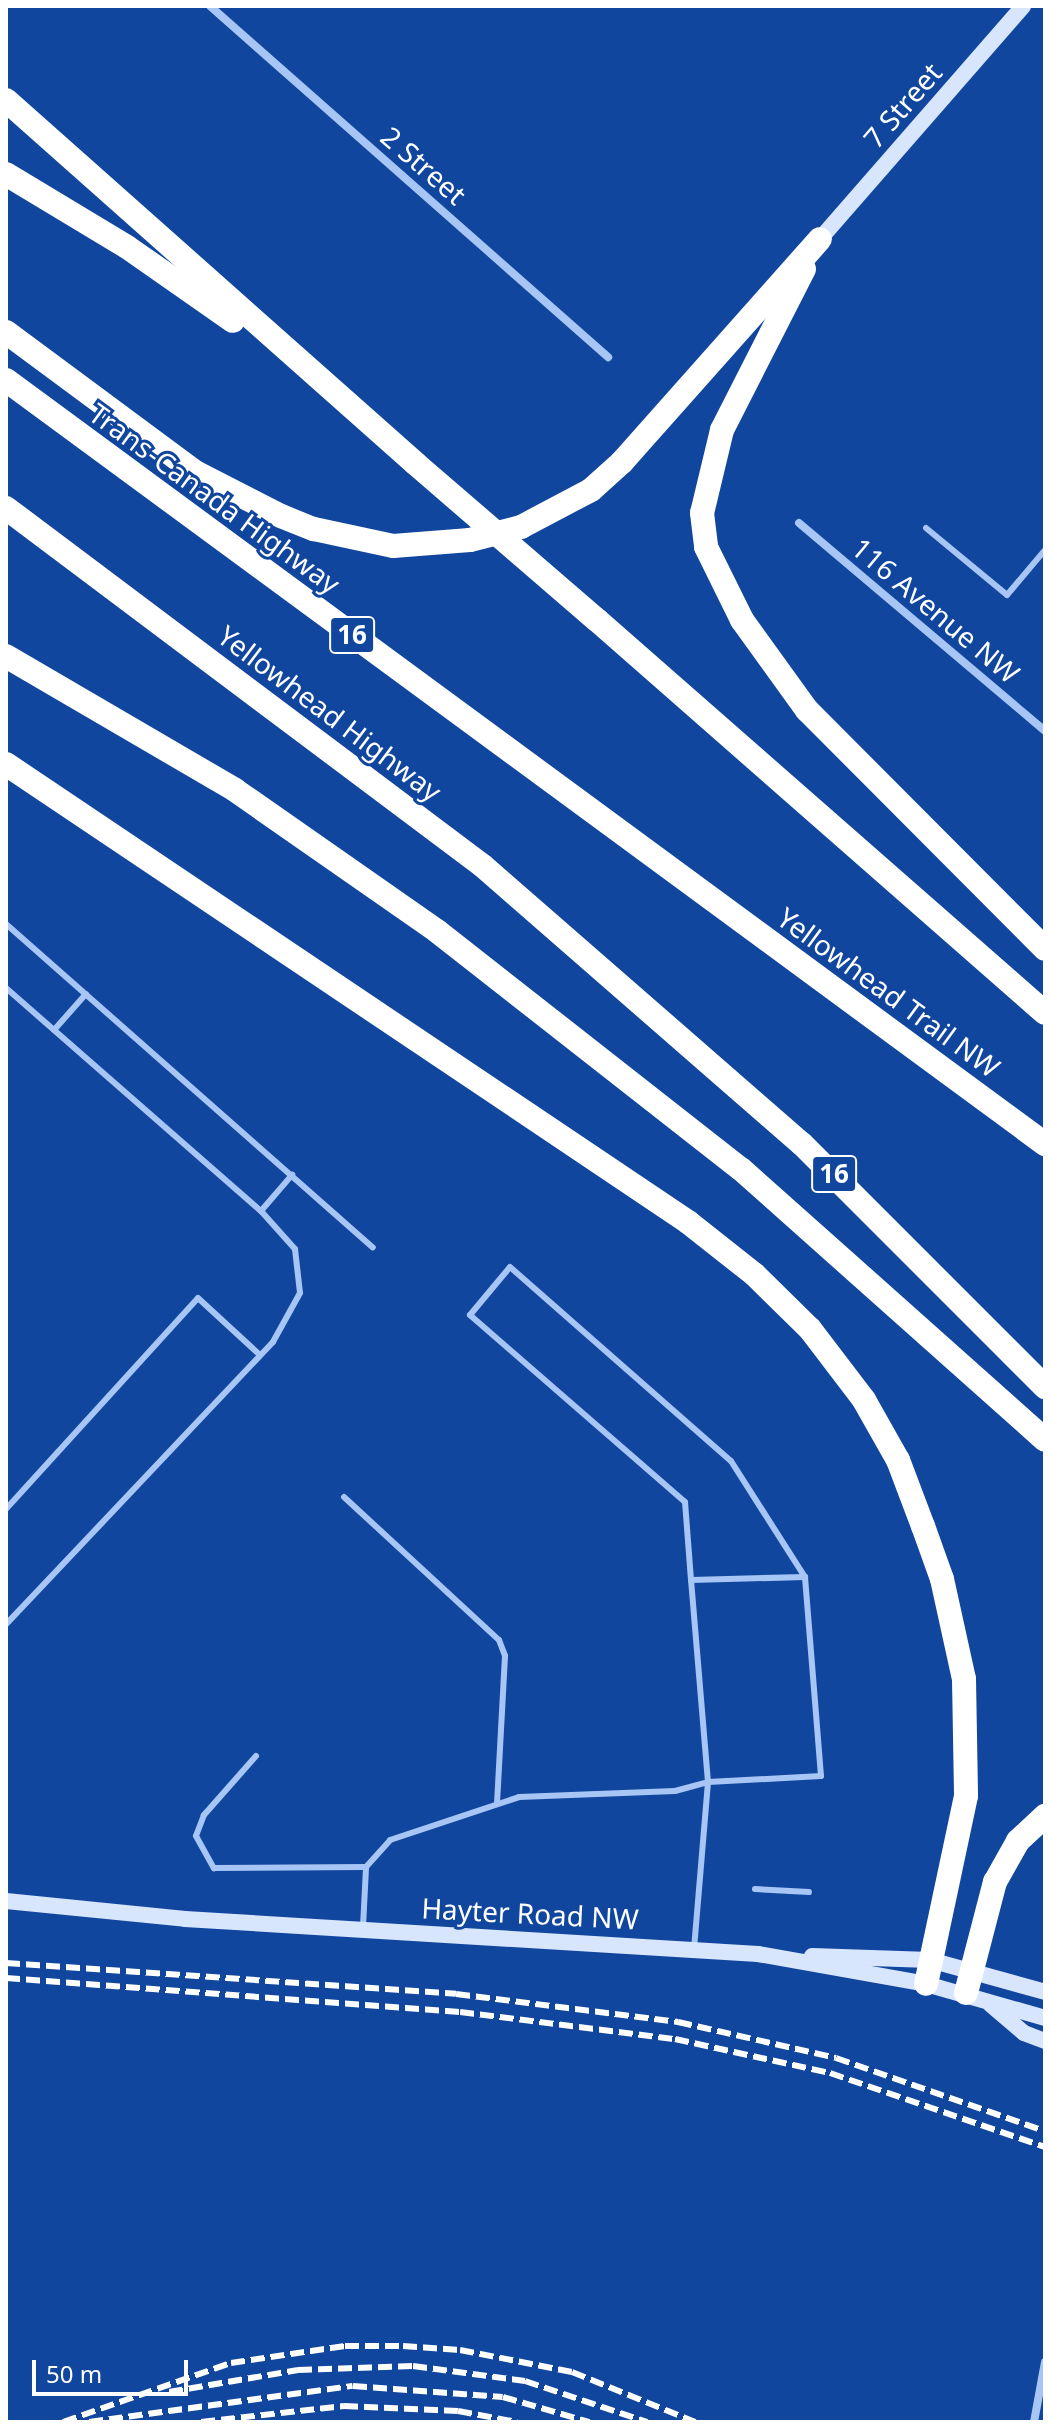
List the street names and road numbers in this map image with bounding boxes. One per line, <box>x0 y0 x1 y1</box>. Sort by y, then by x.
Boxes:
street label: 7 Street <box>856 56 948 154</box>
street label: 2 Street <box>375 119 473 211</box>
street label: Trans-Canada Highway <box>83 396 347 600</box>
street label: 116 Avenue NW <box>845 530 1027 690</box>
road number: 16 <box>328 613 376 657</box>
street label: Yellowhead Highway <box>212 618 448 808</box>
street label: Yellowhead Trail NW <box>771 900 1007 1084</box>
road number: 16 <box>810 1152 858 1196</box>
street label: Hayter Road NW <box>421 1891 639 1935</box>

